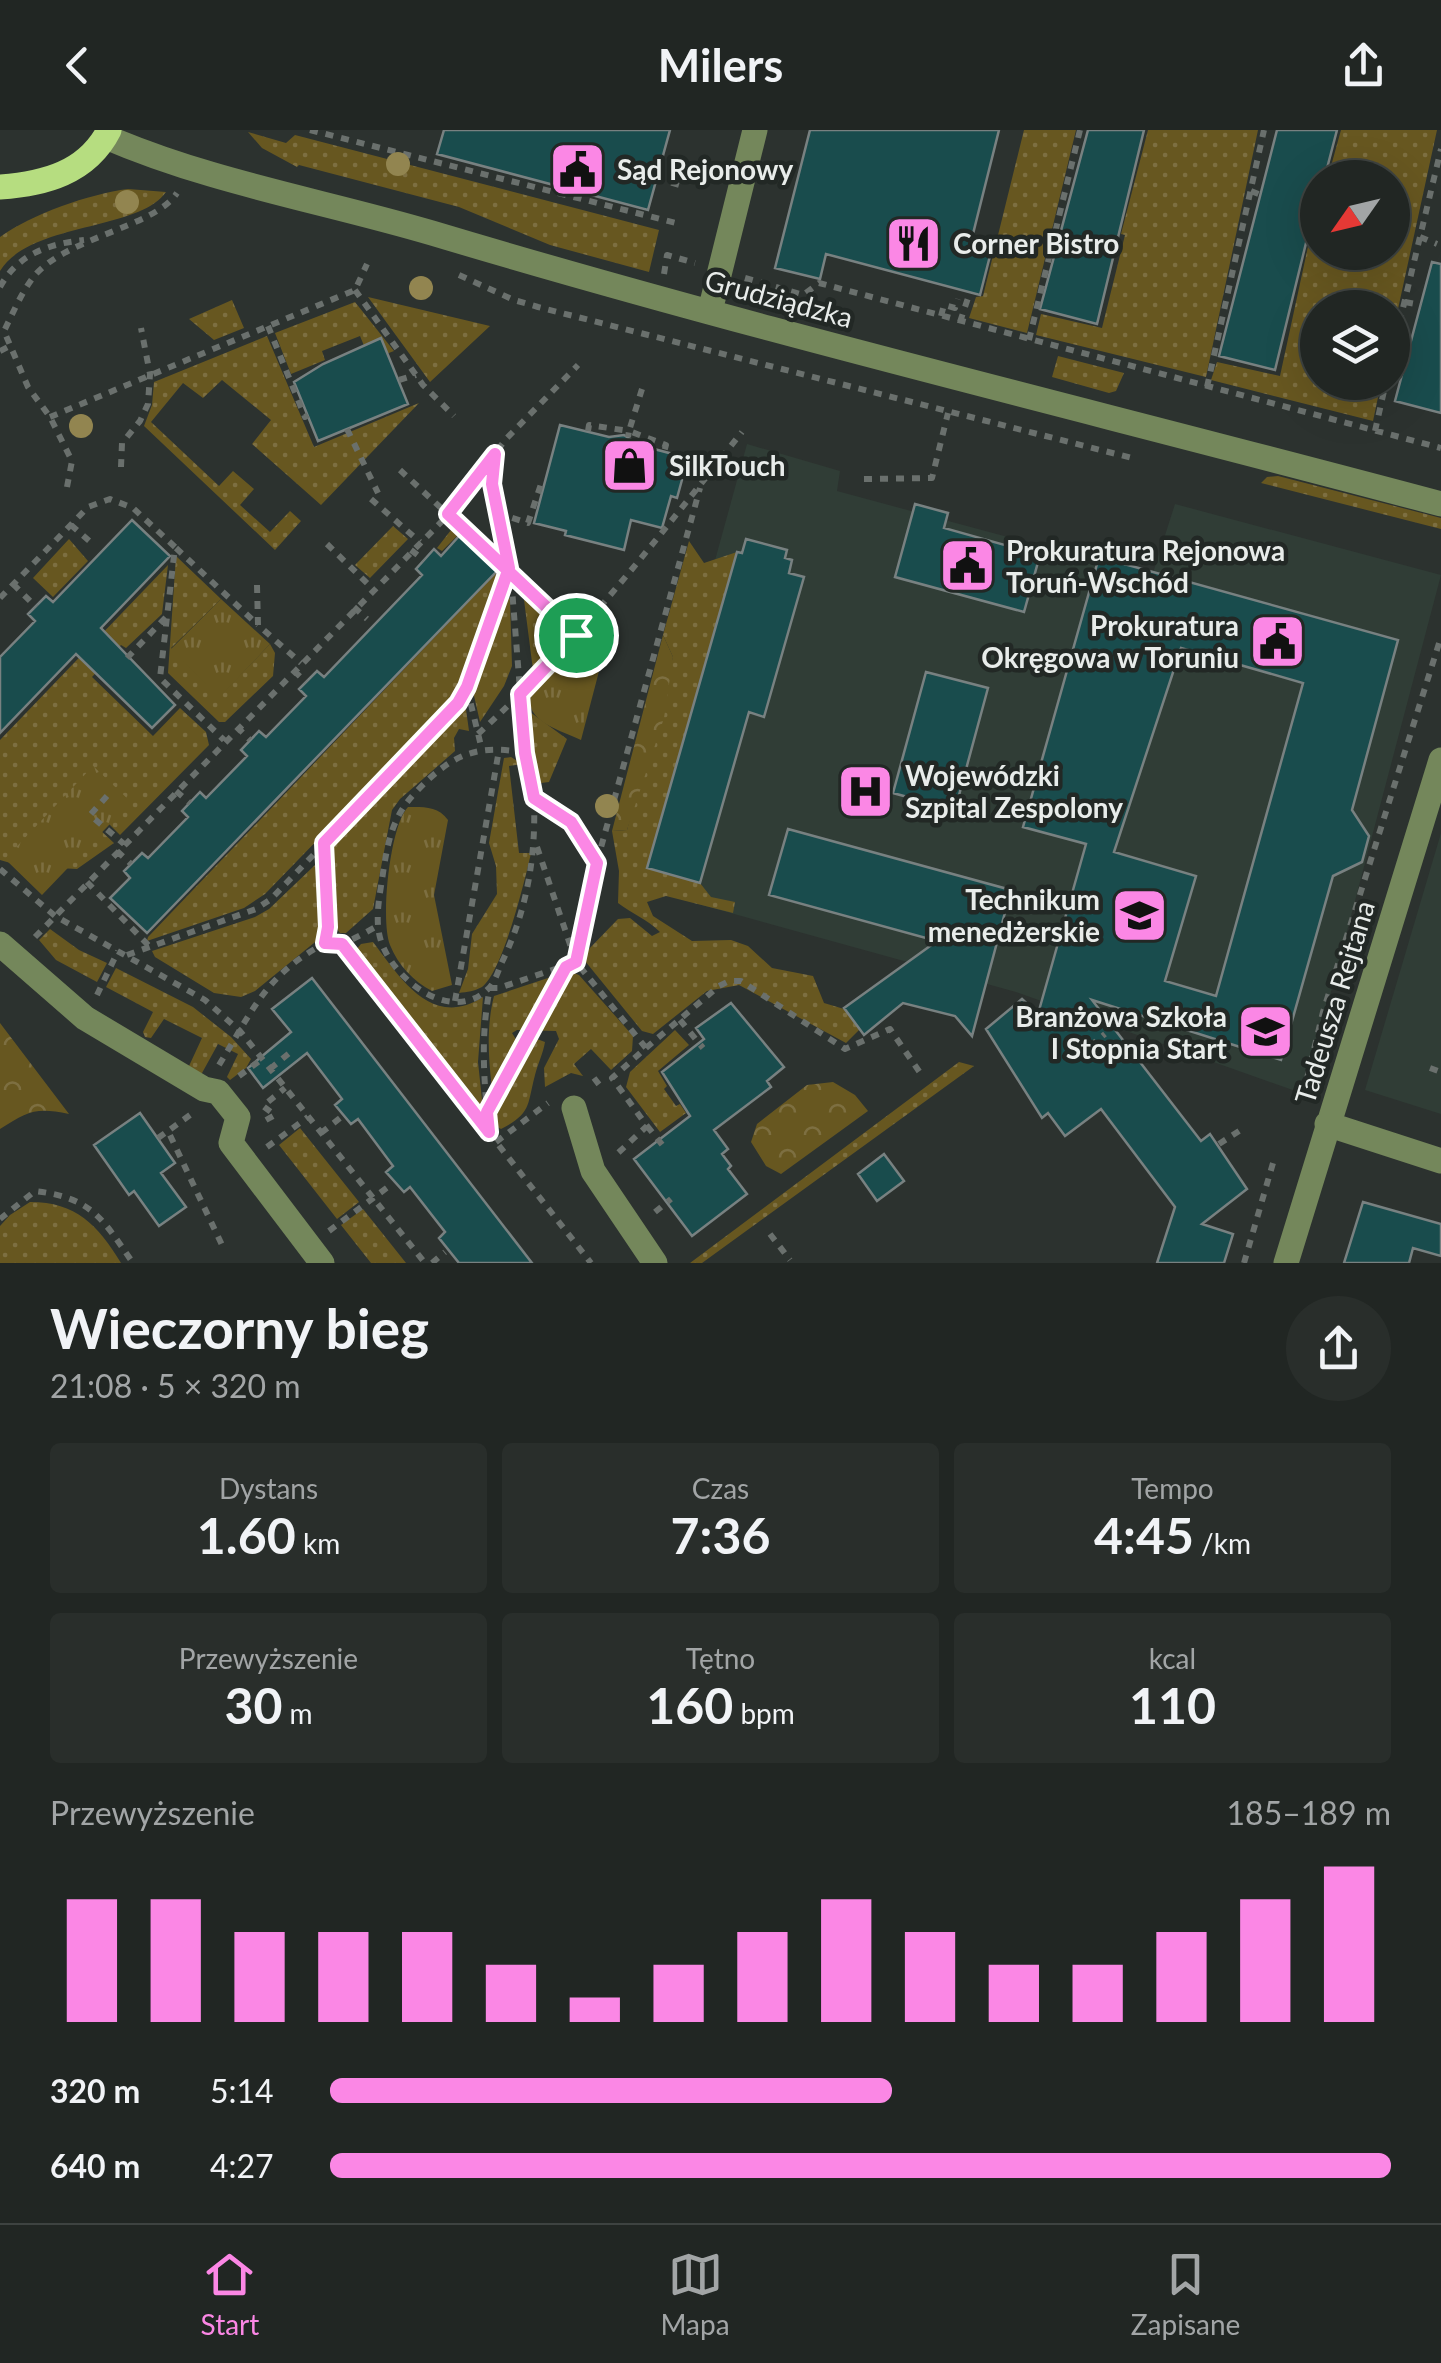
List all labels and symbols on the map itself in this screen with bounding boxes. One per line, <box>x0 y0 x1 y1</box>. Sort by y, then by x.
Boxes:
public building icon: Sąd Rejonowy <box>548 139 608 199</box>
place label: Sąd Rejonowy <box>617 152 793 186</box>
north arrow <box>1300 160 1410 270</box>
restaurant icon: Corner Bistro <box>884 213 944 273</box>
place label: Corner Bistro <box>953 226 1119 260</box>
street label: Grudziądzka <box>701 262 857 334</box>
shop icon: SilkTouch <box>600 435 660 495</box>
place label: SilkTouch <box>669 448 786 482</box>
place label: Prokuratura Rejonowa Toruń-Wschód <box>1006 533 1285 599</box>
public building icon: Prokuratura Rejonowa Toruń-Wschód <box>937 536 997 596</box>
pin <box>534 593 619 678</box>
place label: Prokuratura Okręgowa w Toruniu <box>981 608 1239 674</box>
public building icon: Prokuratura Okręgowa w Toruniu <box>1248 611 1308 671</box>
place label: Wojewódzki Szpital Zespolony <box>905 758 1123 824</box>
hospital icon: Wojewódzki Szpital Zespolony <box>836 761 896 821</box>
place label: Technikum menedżerskie <box>928 882 1100 948</box>
school or university icon: Technikum menedżerskie <box>1109 885 1169 945</box>
street label: Tadeusza Rejtana <box>1287 896 1381 1108</box>
place label: Branżowa Szkoła I Stopnia Start <box>1015 999 1228 1065</box>
school or university icon: Branżowa Szkoła I Stopnia Start <box>1236 1002 1296 1062</box>

